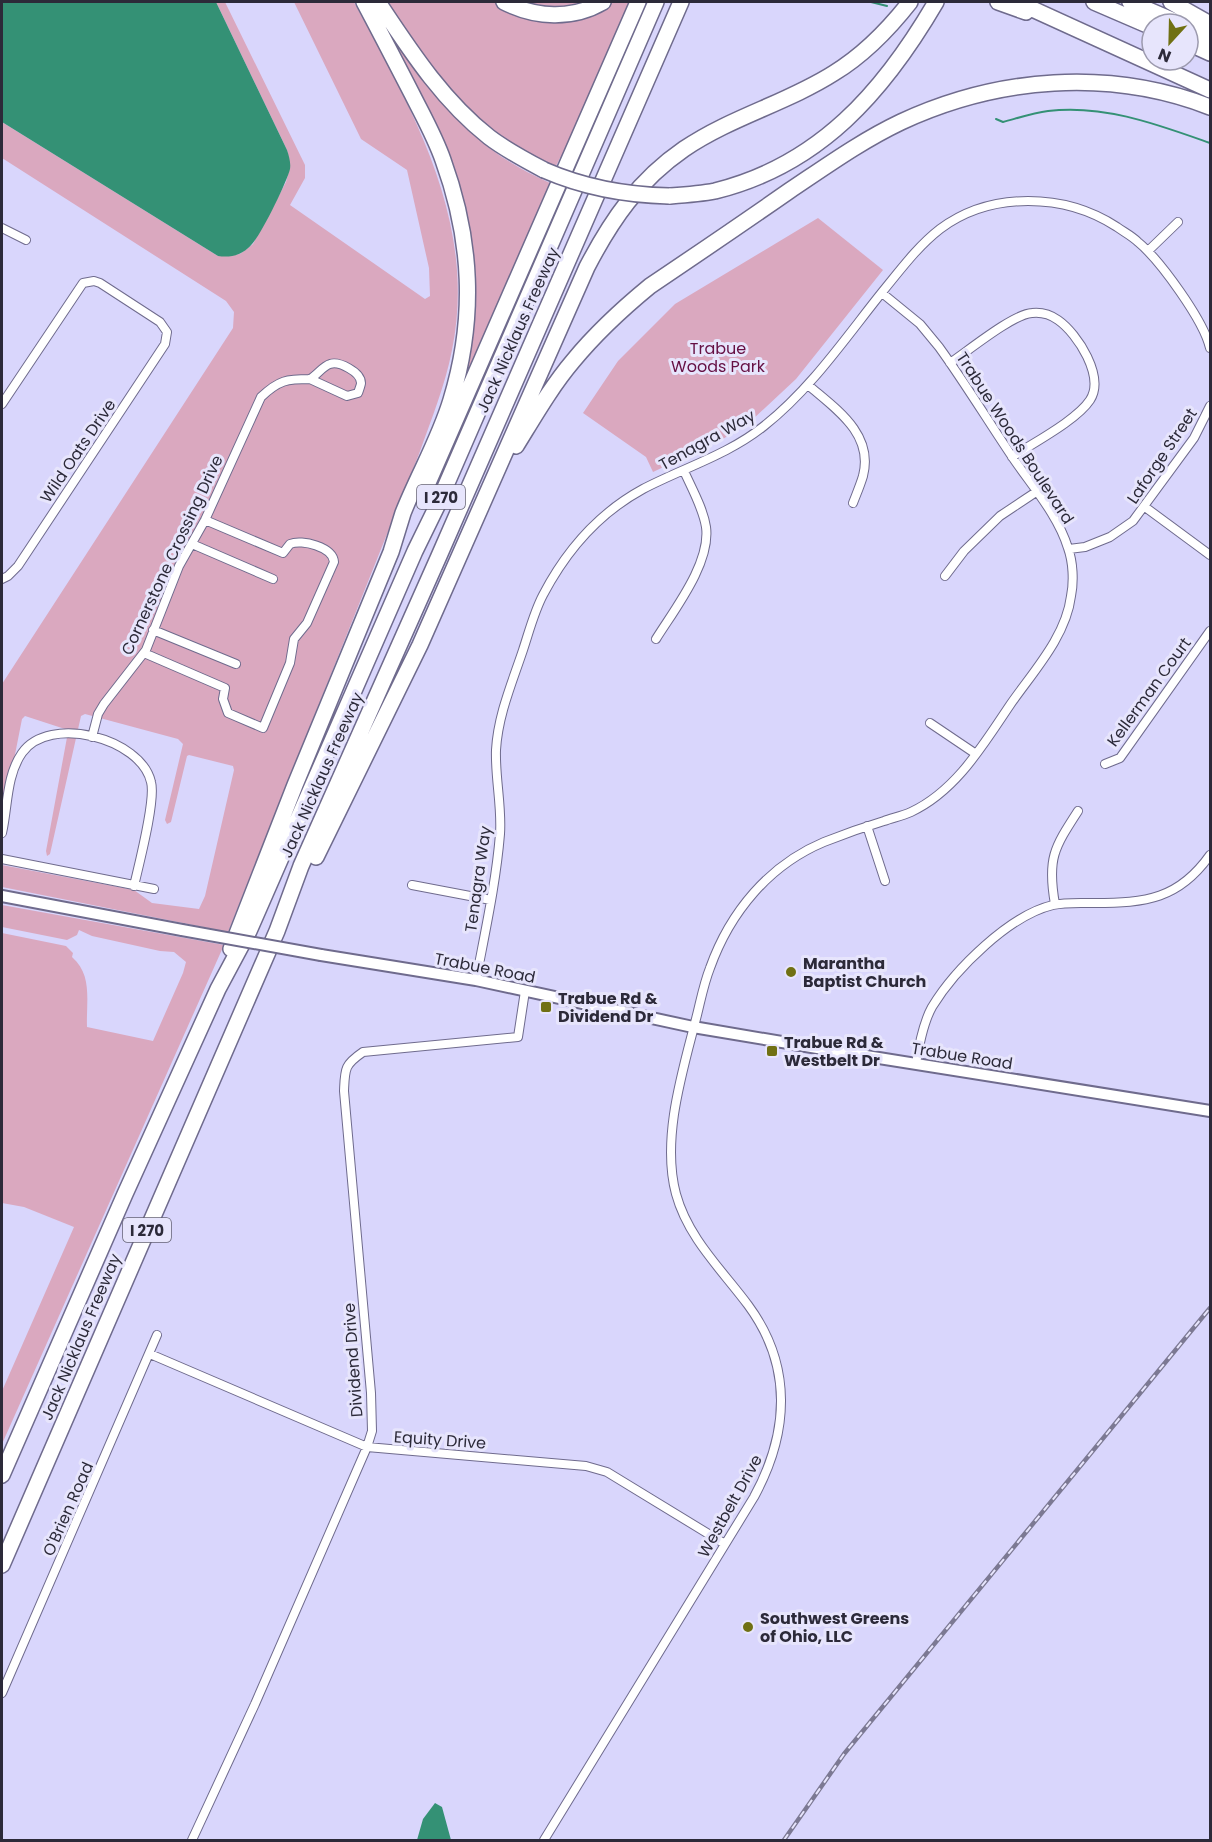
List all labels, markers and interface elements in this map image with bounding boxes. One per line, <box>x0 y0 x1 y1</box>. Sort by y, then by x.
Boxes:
north arrow <box>1140 12 1200 72</box>
text: N <box>1155 43 1174 68</box>
street label: Jack Nicklaus Freeway <box>471 244 565 416</box>
park label: Trabue Woods Park <box>671 337 766 378</box>
street label: Trabue Woods Boulevard <box>951 347 1079 529</box>
street label: Wild Oats Drive <box>35 395 121 507</box>
street label: Laforge Street <box>1121 403 1203 508</box>
street label: Tenagra Way <box>655 404 759 476</box>
street label: Cornerstone Crossing Drive <box>115 451 229 659</box>
road number: I 270 <box>417 485 465 509</box>
street label: Kellerman Court <box>1102 633 1197 751</box>
street label: Jack Nicklaus Freeway <box>275 689 369 861</box>
street label: Tenagra Way <box>459 824 497 934</box>
street label: Trabue Road <box>433 947 537 989</box>
place label: Marantha Baptist Church <box>803 952 926 993</box>
marker: Marantha Baptist Church <box>784 965 798 979</box>
place label: Trabue Rd & Dividend Dr <box>558 987 658 1028</box>
marker: Trabue Rd & Dividend Dr <box>539 1000 553 1014</box>
place label: Trabue Rd & Westbelt Dr <box>784 1031 884 1072</box>
street label: Trabue Road <box>910 1037 1014 1075</box>
marker: Trabue Rd & Westbelt Dr <box>765 1044 779 1058</box>
road number: I 270 <box>123 1218 171 1242</box>
street label: Jack Nicklaus Freeway <box>35 1250 127 1424</box>
street label: Dividend Drive <box>338 1302 368 1418</box>
street label: Equity Drive <box>393 1425 487 1455</box>
street label: Westbelt Drive <box>692 1450 768 1562</box>
street label: O'Brien Road <box>37 1458 99 1560</box>
place label: Southwest Greens of Ohio, LLC <box>760 1607 909 1648</box>
marker: Southwest Greens of Ohio, LLC <box>741 1620 755 1634</box>

